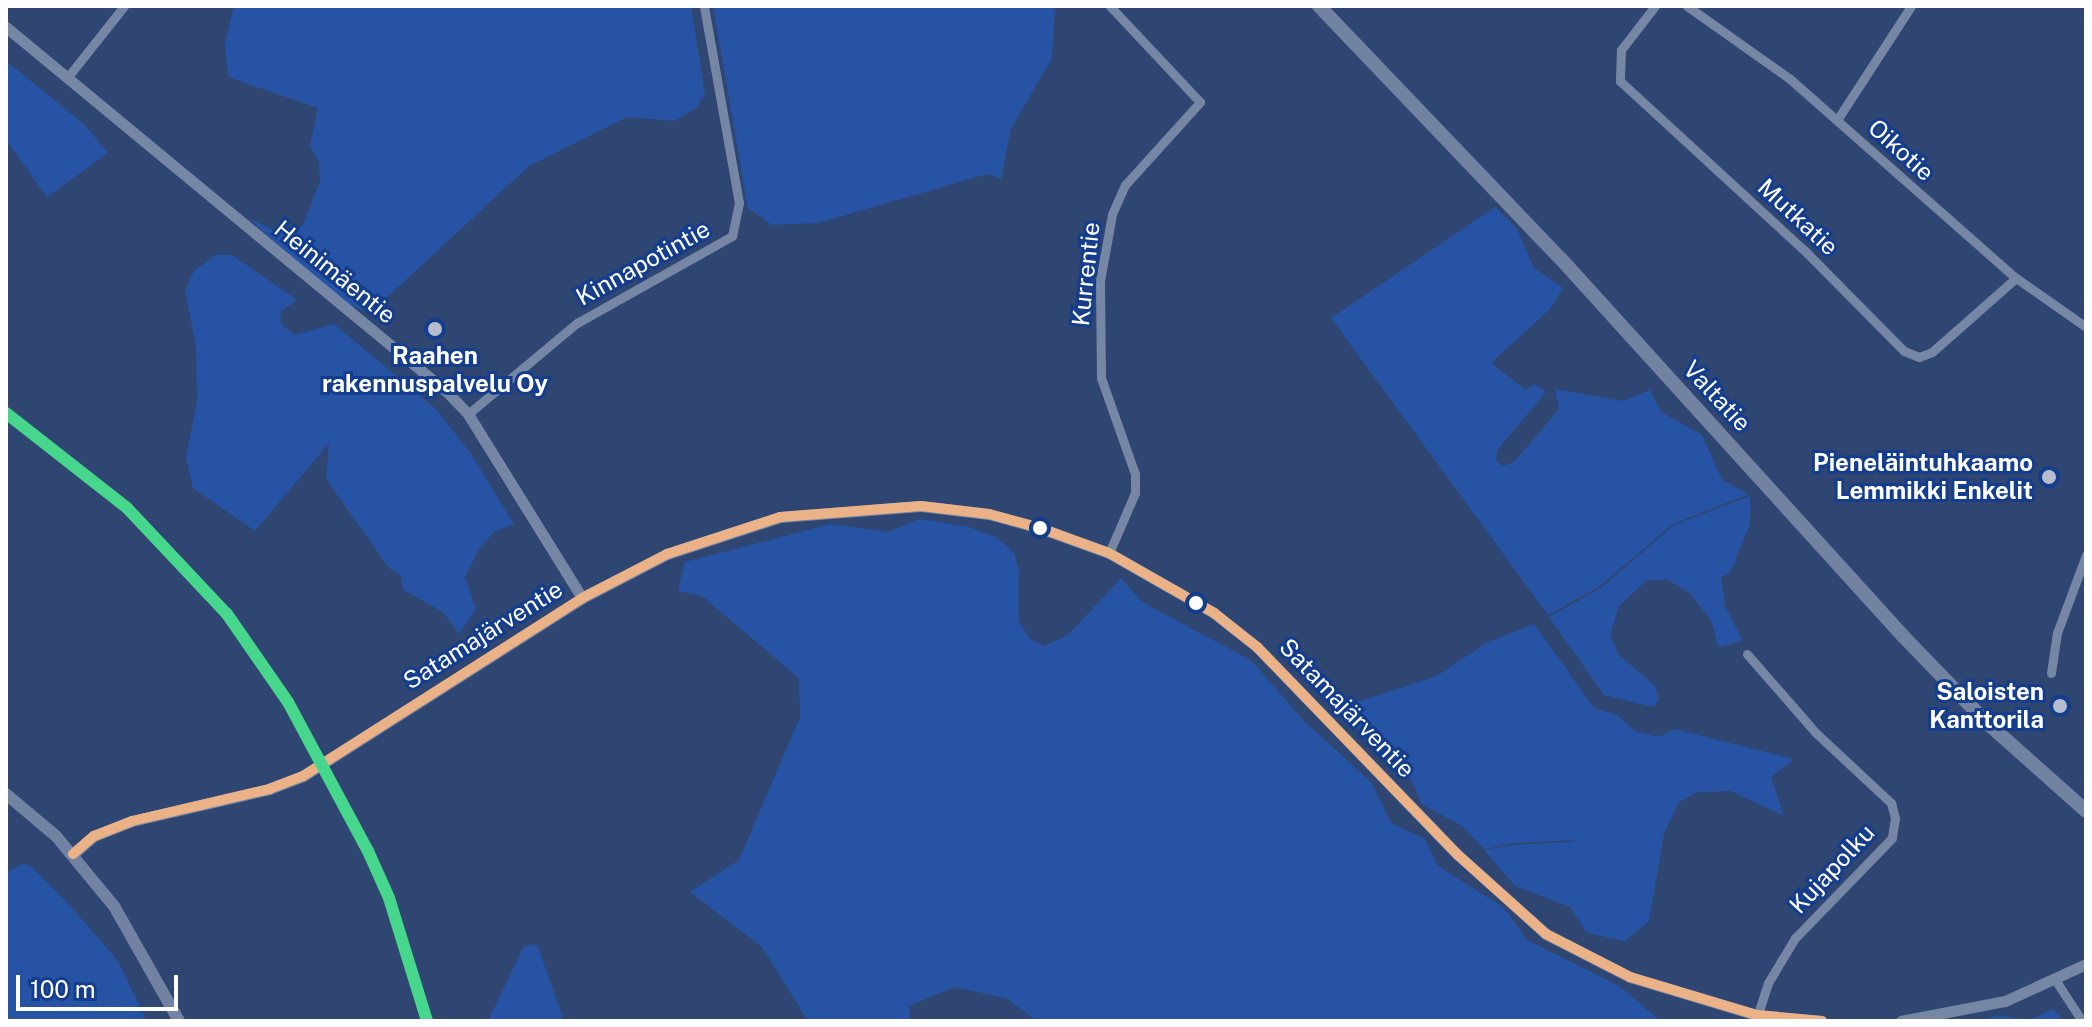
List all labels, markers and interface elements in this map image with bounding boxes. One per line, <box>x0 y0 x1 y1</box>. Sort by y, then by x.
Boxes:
street label: Oikotie <box>1862 113 1940 187</box>
street label: Mutkatie <box>1752 173 1844 261</box>
street label: Heinimäentie <box>269 214 401 330</box>
street label: Kinnapotintie <box>571 214 715 312</box>
street label: Kurrentie <box>1066 221 1106 327</box>
marker: Raahen rakennuspalvelu Oy <box>426 320 444 338</box>
place label: Raahen rakennuspalvelu Oy <box>322 342 548 398</box>
street label: Valtatie <box>1677 355 1757 437</box>
place label: Pieneläintuhkaamo Lemmikki Enkelit <box>1813 449 2033 505</box>
marker: Pieneläintuhkaamo Lemmikki Enkelit <box>2040 468 2058 486</box>
unlabelled marker <box>1032 520 1048 536</box>
street label: Satamajärventie <box>398 575 568 695</box>
unlabelled marker <box>1188 595 1204 611</box>
street label: Satamajärventie <box>1273 632 1421 784</box>
place label: Saloisten Kanttorila <box>1929 678 2044 734</box>
marker: Saloisten Kanttorila <box>2051 697 2069 715</box>
street label: Kujapolku <box>1784 818 1880 920</box>
scale bar <box>20 959 182 1009</box>
text: 100 m <box>30 975 96 1003</box>

